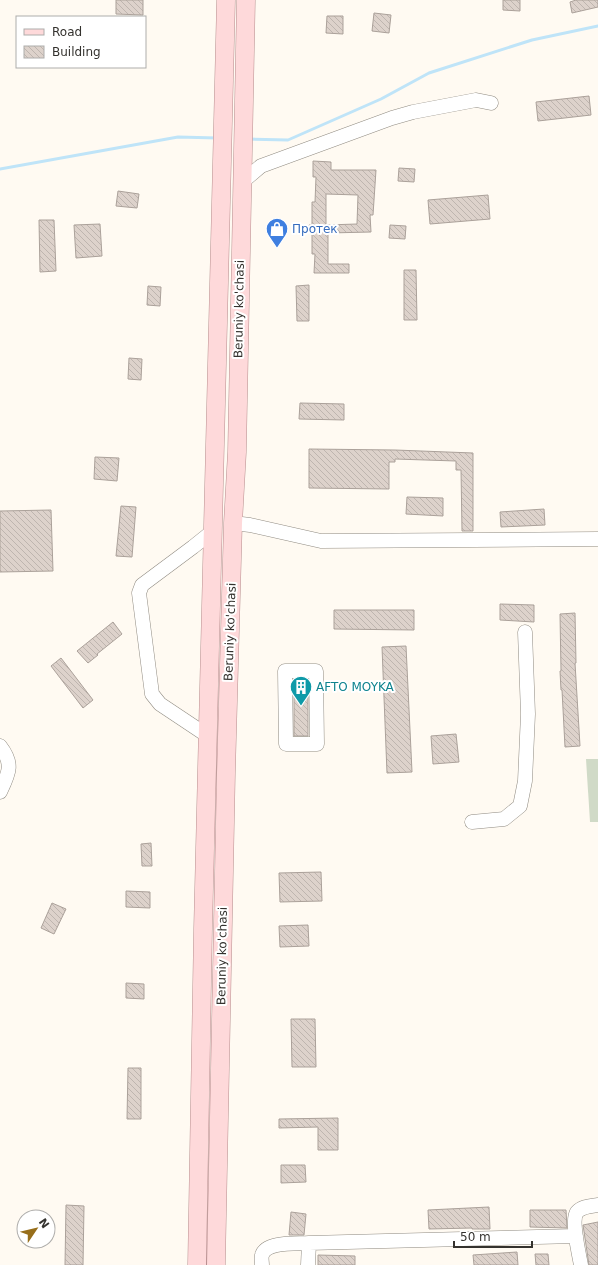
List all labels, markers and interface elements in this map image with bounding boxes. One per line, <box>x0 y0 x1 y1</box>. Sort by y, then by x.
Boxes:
legend <box>16 16 146 68</box>
text: Road <box>52 25 82 39</box>
text: Building <box>52 45 101 59</box>
shop icon: Протек <box>264 216 290 249</box>
place label: Протек <box>292 222 338 236</box>
street label: Beruniy ko'chasi <box>231 260 247 358</box>
street label: Beruniy ko'chasi <box>221 583 239 681</box>
building icon: AFTO MOYKA <box>288 674 314 707</box>
place label: AFTO MOYKA <box>316 680 395 694</box>
street label: Beruniy ko'chasi <box>214 907 230 1005</box>
north arrow <box>16 1209 56 1249</box>
text: N <box>36 1216 52 1231</box>
scale bar <box>454 1223 532 1249</box>
text: 50 m <box>460 1230 491 1244</box>

